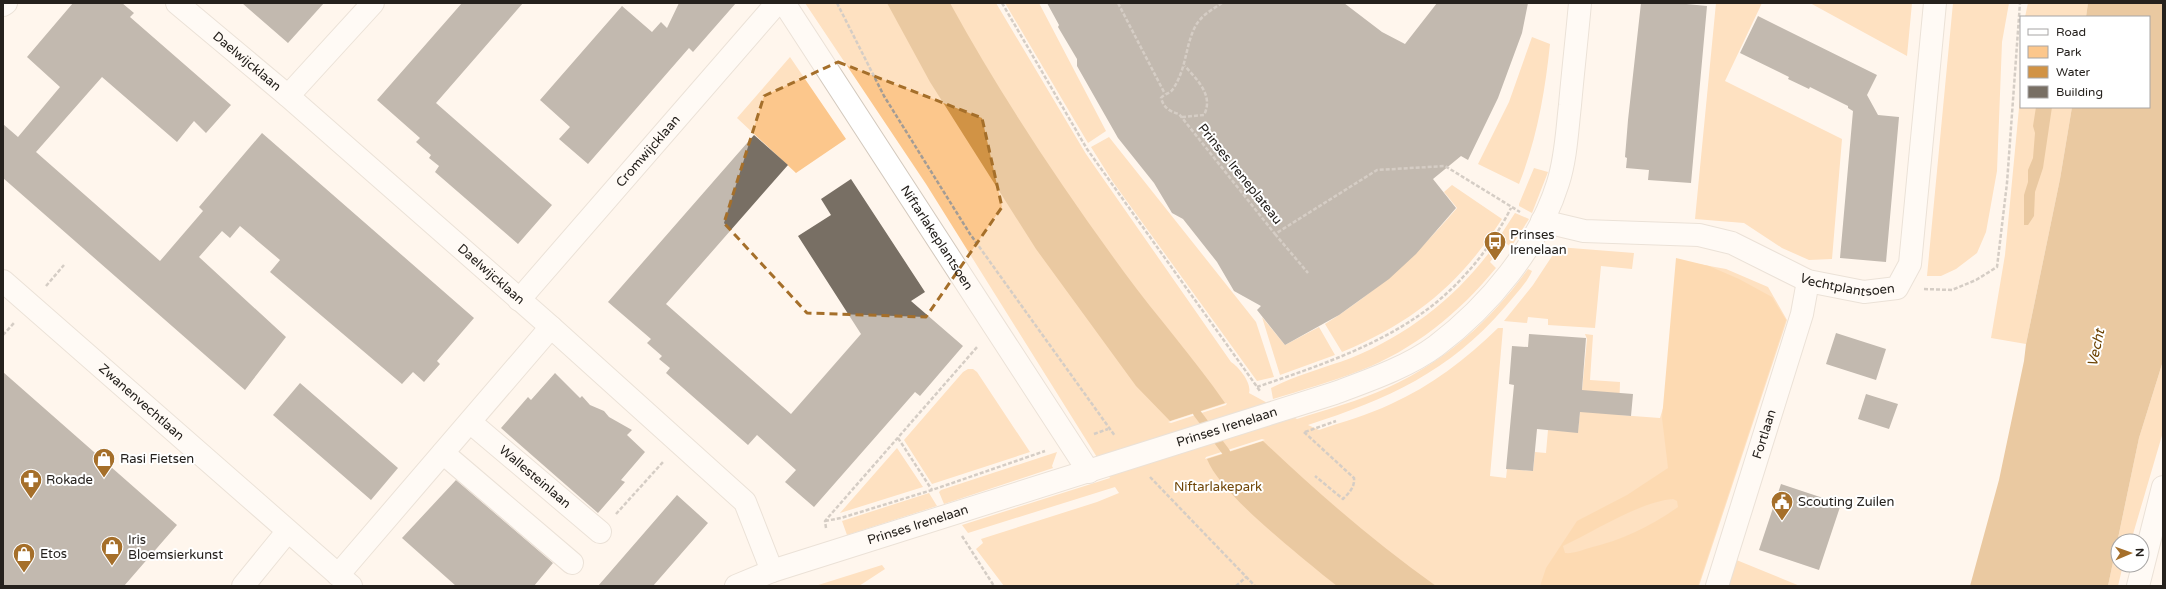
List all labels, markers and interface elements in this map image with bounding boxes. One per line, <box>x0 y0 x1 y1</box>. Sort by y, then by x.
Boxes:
legend <box>2020 16 2150 108</box>
text: Road <box>2056 25 2086 39</box>
street label: Daelwijcklaan <box>209 28 284 95</box>
text: Park <box>2056 45 2082 59</box>
text: Water <box>2056 65 2091 79</box>
text: Building <box>2056 85 2103 99</box>
street label: Cromwijcklaan <box>613 112 684 191</box>
street label: Prinses Ireneplateau <box>1194 120 1286 228</box>
street label: Niftarlakeplantsoen <box>897 182 976 293</box>
place label: Prinses Irenelaan <box>1510 227 1567 258</box>
bus stop icon: Prinses Irenelaan <box>1482 229 1508 262</box>
street label: Daelwijcklaan <box>454 240 528 308</box>
street label: Vechtplantsoen <box>1797 270 1896 300</box>
water label: Vecht <box>2084 326 2109 368</box>
street label: Zwanenvechtlaan <box>95 360 187 444</box>
street label: Prinses Irenelaan <box>1174 404 1279 451</box>
street label: Fortlaan <box>1749 407 1780 461</box>
street label: Wallesteinlaan <box>496 442 574 512</box>
shop icon: Rasi Fietsen <box>91 446 117 479</box>
place label: Rasi Fietsen <box>120 451 194 467</box>
pharmacy icon: Rokade <box>18 467 44 500</box>
place label: Rokade <box>46 472 93 488</box>
park label: Niftarlakepark <box>1174 479 1262 495</box>
public building icon: Scouting Zuilen <box>1769 489 1795 522</box>
place label: Scouting Zuilen <box>1798 494 1894 510</box>
street label: Prinses Irenelaan <box>865 501 970 548</box>
place label: Iris Bloemsierkunst <box>128 532 223 563</box>
north arrow <box>2110 533 2150 573</box>
shop icon: Iris Bloemsierkunst <box>99 534 125 567</box>
shop icon: Etos <box>11 541 37 574</box>
place label: Etos <box>40 546 67 562</box>
text: N <box>2133 548 2146 557</box>

